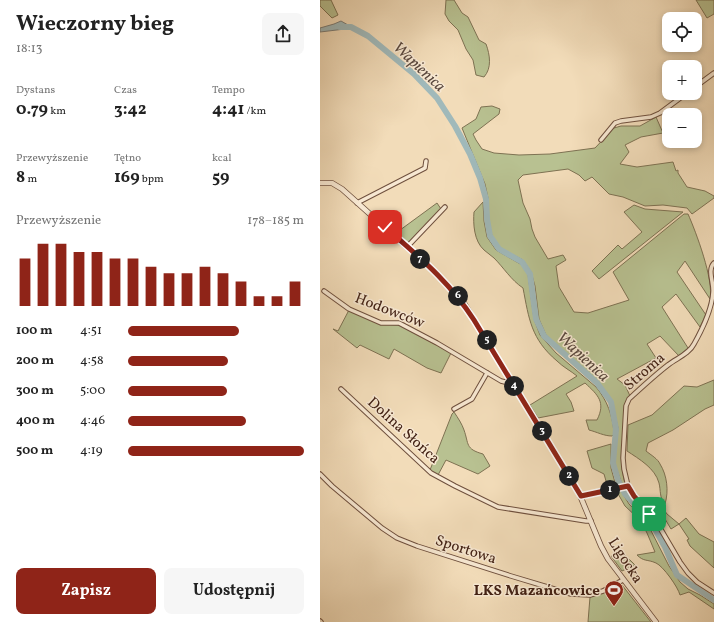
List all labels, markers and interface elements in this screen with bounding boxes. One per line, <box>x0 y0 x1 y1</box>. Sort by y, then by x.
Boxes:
text: Wieczorny bieg <box>16 9 174 40</box>
map controls <box>662 12 702 148</box>
button: locate <box>662 12 702 52</box>
button: share <box>262 13 304 55</box>
water label: Wapienica <box>387 37 450 98</box>
text: 18:13 <box>16 40 42 58</box>
button: + <box>662 60 702 100</box>
text: Dystans <box>16 83 55 98</box>
text: Czas <box>114 83 137 98</box>
text: Tempo <box>212 83 245 98</box>
text: 0.79 <box>16 98 48 121</box>
text: 3:42 <box>114 98 147 121</box>
text: 4:41 <box>212 98 244 121</box>
text: km <box>48 104 66 119</box>
text: /km <box>244 104 266 119</box>
button: − <box>662 108 702 148</box>
text: Przewyższenie <box>16 151 88 166</box>
text: Tętno <box>114 151 141 166</box>
text: kcal <box>212 151 232 166</box>
text: 8 <box>16 166 25 189</box>
text: 169 <box>114 166 140 189</box>
text: 59 <box>212 166 229 189</box>
text: m <box>25 172 37 187</box>
text: bpm <box>140 172 164 187</box>
pin <box>368 210 402 244</box>
text: Przewyższenie <box>16 212 101 230</box>
text: 178–185 m <box>247 212 304 230</box>
icon: check <box>374 216 396 238</box>
pin: 7 <box>410 249 430 269</box>
text: 7 <box>417 251 423 266</box>
pin: 6 <box>448 286 468 306</box>
street label: Hodowców <box>352 288 428 334</box>
text: 6 <box>455 288 461 303</box>
text: 100 m <box>16 322 53 340</box>
text: 4:51 <box>80 322 102 340</box>
water label: Wapienica <box>551 327 614 388</box>
pin: 5 <box>477 330 497 350</box>
text: 5 <box>484 332 490 347</box>
street label: Stroma <box>620 348 670 396</box>
text: 200 m <box>16 352 54 370</box>
text: 4:58 <box>80 352 104 370</box>
pin: 4 <box>504 376 524 396</box>
text: 4 <box>511 378 517 393</box>
text: 300 m <box>16 382 54 400</box>
text: 5:00 <box>80 382 105 400</box>
street label: Dolina Słońca <box>362 393 444 469</box>
text: 400 m <box>16 412 55 430</box>
text: 4:46 <box>80 412 105 430</box>
pin: 3 <box>532 421 552 441</box>
text: 3 <box>539 423 545 438</box>
text: 500 m <box>16 442 53 460</box>
text: 4:19 <box>80 442 103 460</box>
pin: 2 <box>559 466 579 486</box>
text: 2 <box>566 468 572 483</box>
pin: 1 <box>600 480 620 500</box>
text: 1 <box>608 482 612 497</box>
pin <box>632 497 666 531</box>
icon: arrive <box>638 503 660 525</box>
street label: Sportowa <box>432 531 499 570</box>
street label: Ligocka <box>602 534 647 588</box>
button: Zapisz <box>16 568 156 614</box>
button: Udostępnij <box>164 568 304 614</box>
sports icon: LKS Mazańcowice <box>603 579 625 607</box>
place label: LKS Mazańcowice <box>474 581 600 602</box>

